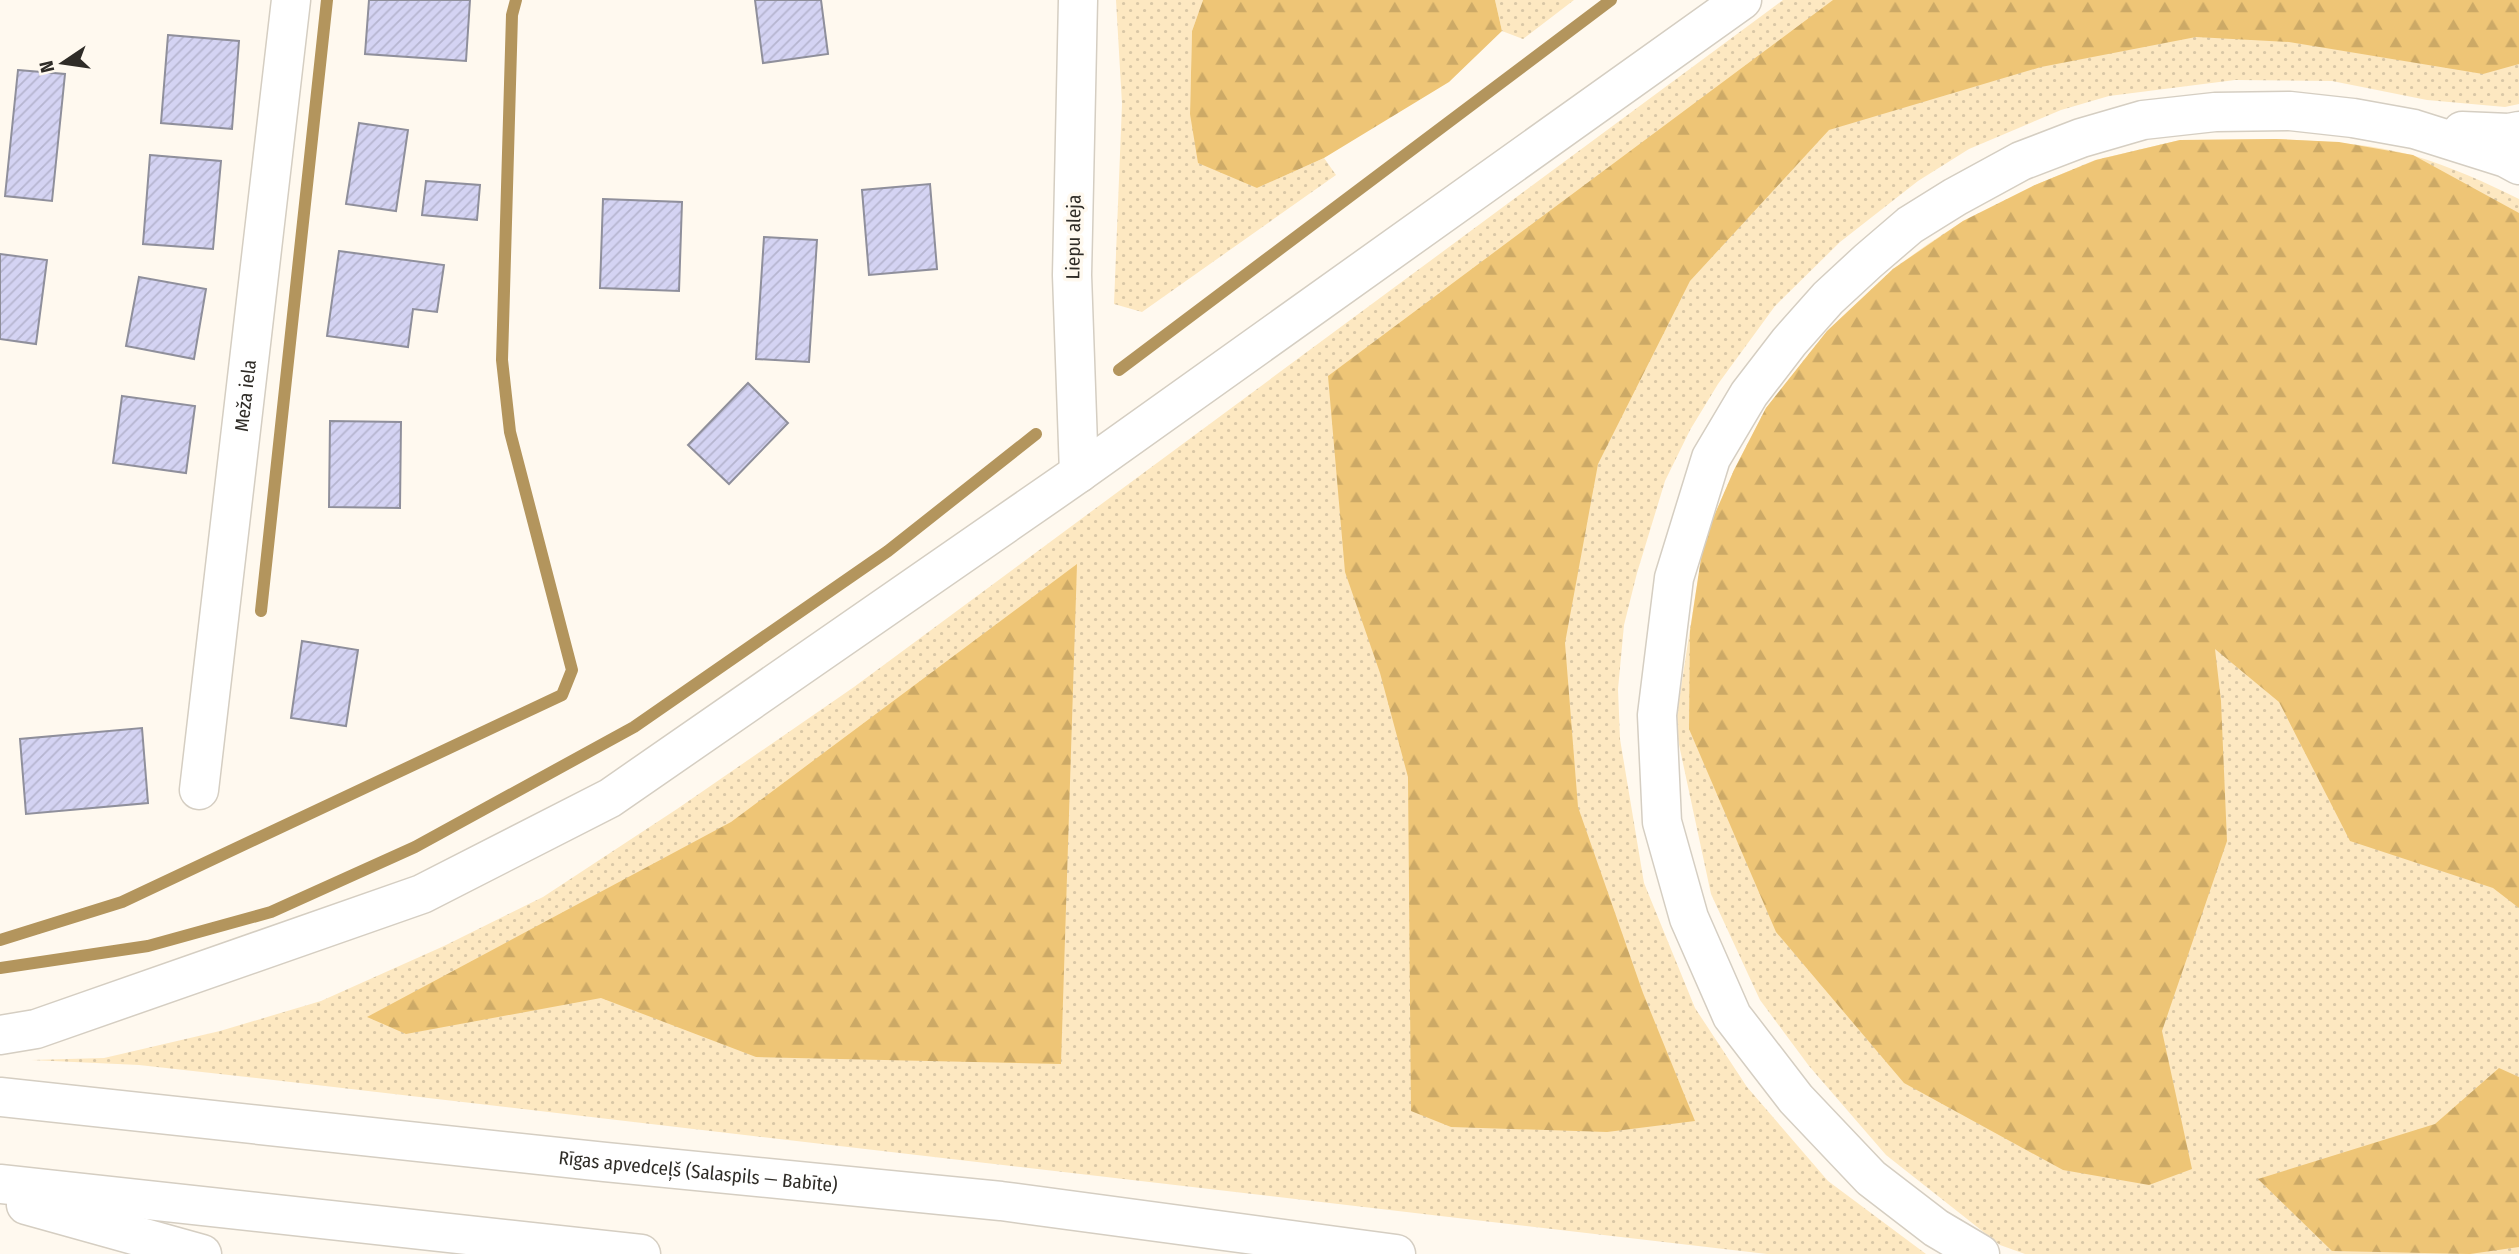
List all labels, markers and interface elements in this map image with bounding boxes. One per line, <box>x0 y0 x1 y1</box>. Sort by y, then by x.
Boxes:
north arrow <box>28 28 98 98</box>
text: N <box>34 59 59 75</box>
street label: Liepu aleja <box>1061 194 1086 280</box>
street label: Meža iela <box>230 359 261 433</box>
street label: Rīgas apvedceļš (Salaspils — Babīte) <box>557 1146 839 1197</box>

